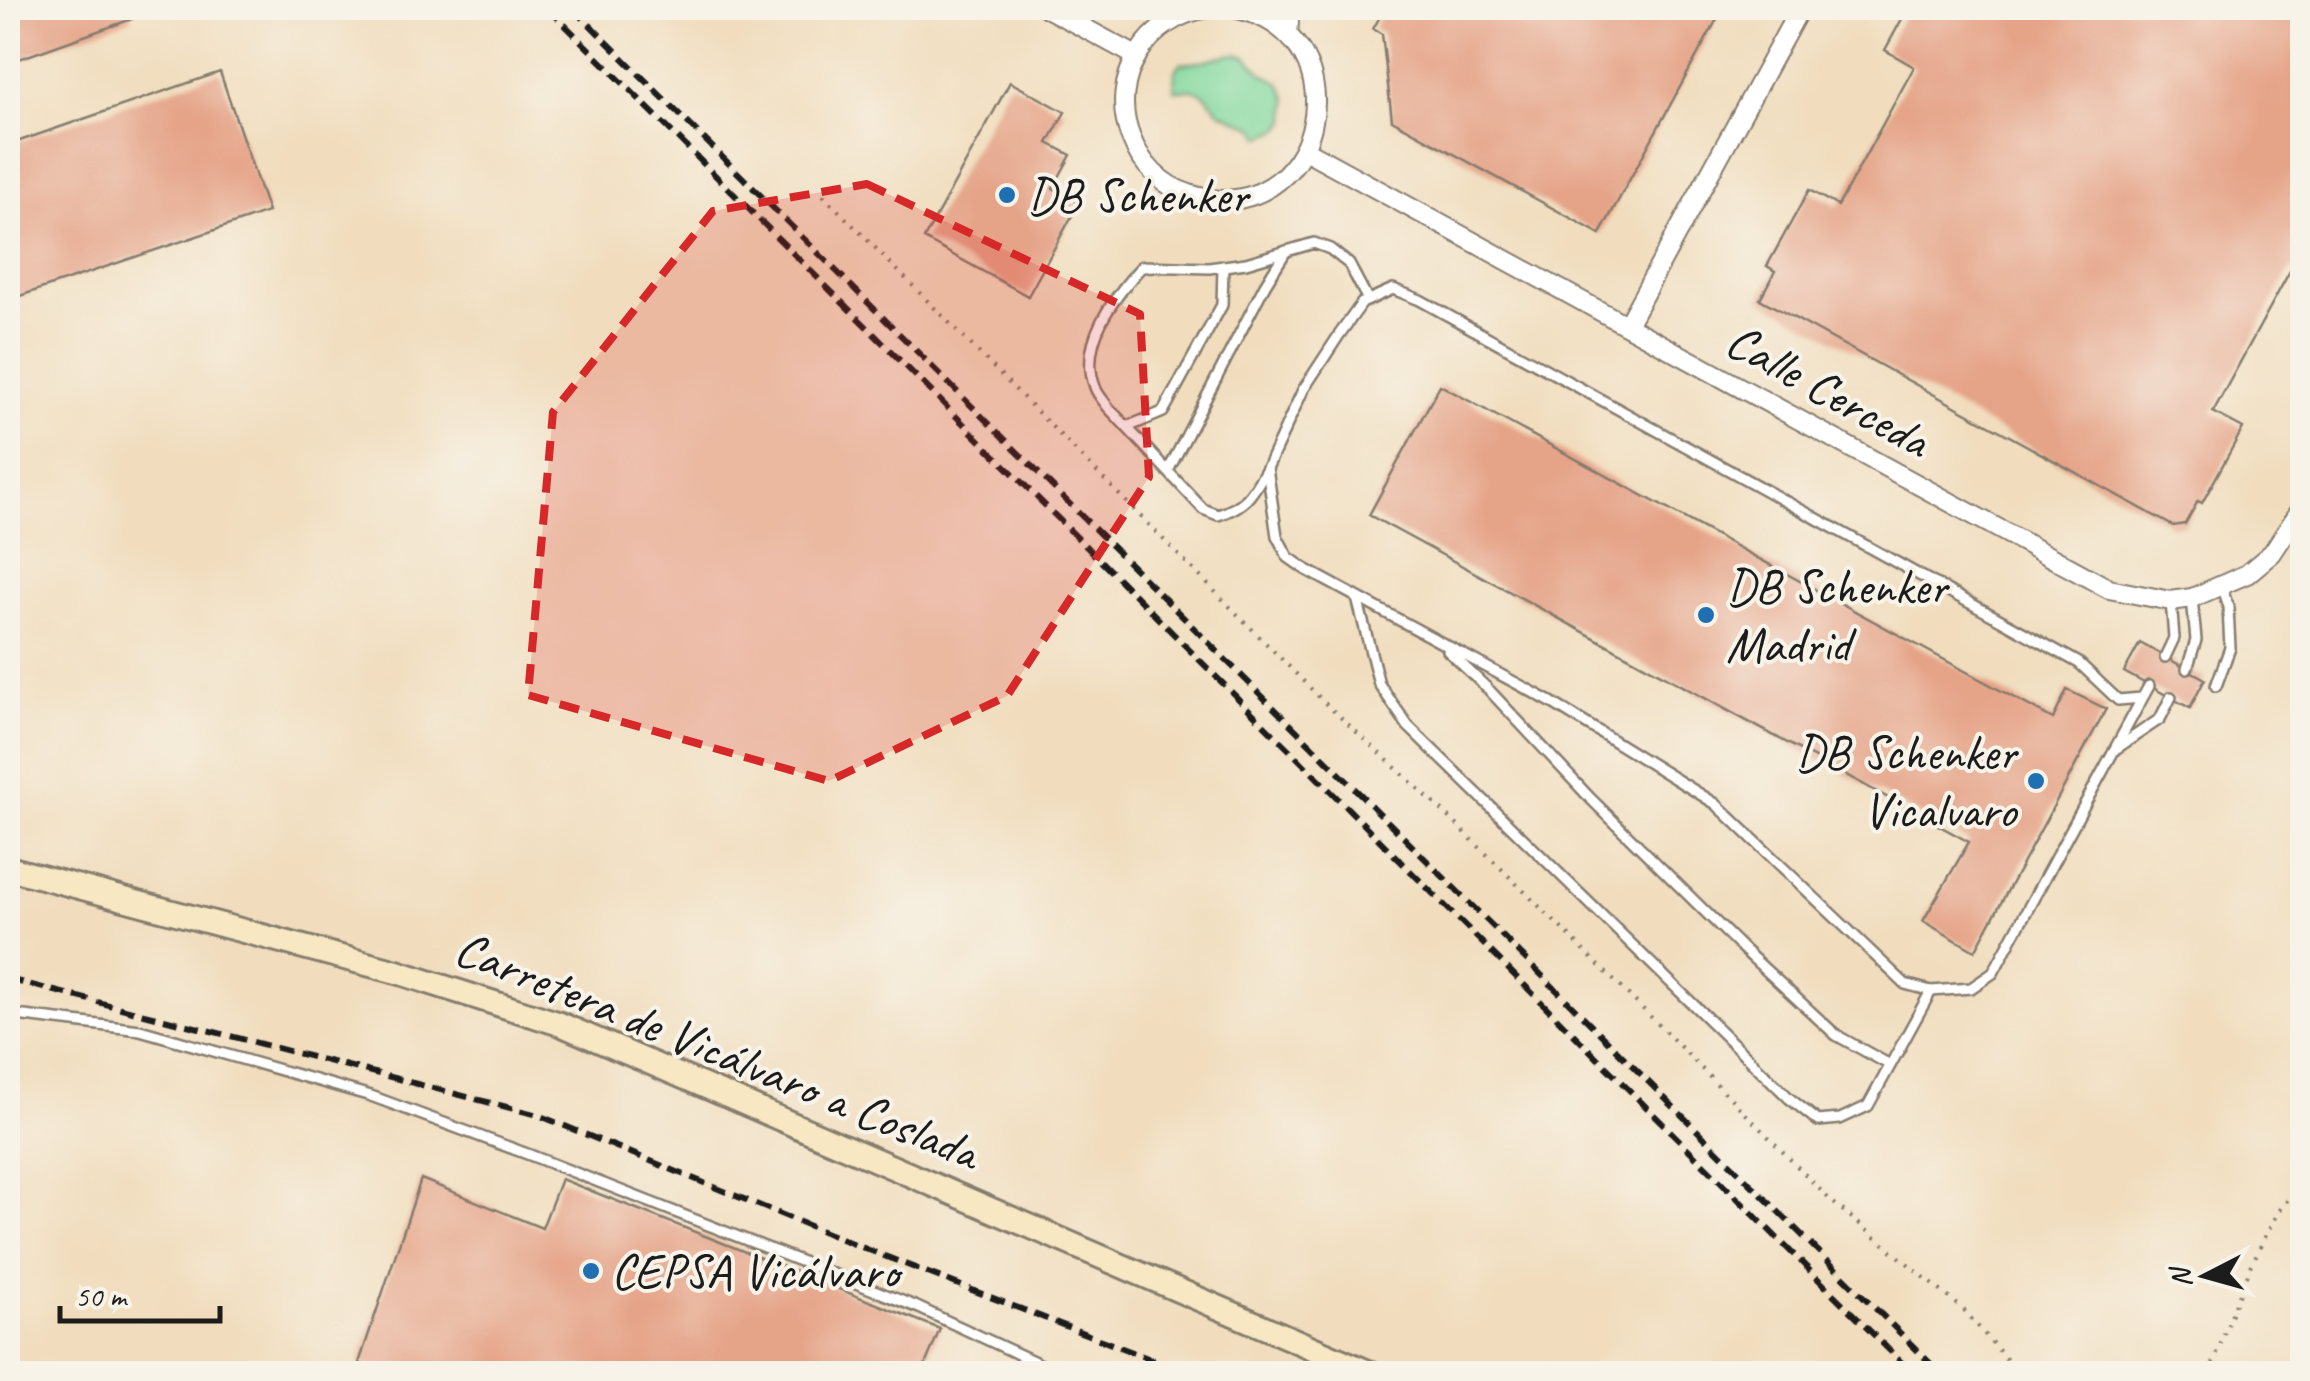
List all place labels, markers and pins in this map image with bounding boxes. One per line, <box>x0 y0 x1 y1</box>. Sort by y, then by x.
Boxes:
place label: DB Schenker <box>1027 164 1251 227</box>
marker: DB Schenker <box>996 184 1018 206</box>
place label: DB Schenker Madrid <box>1726 555 1950 676</box>
marker: DB Schenker Madrid <box>1695 604 1717 626</box>
place label: DB Schenker Vicalvaro <box>1795 721 2019 842</box>
marker: DB Schenker Vicalvaro <box>2025 770 2047 792</box>
place label: CEPSA Vicálvaro <box>611 1240 904 1303</box>
marker: CEPSA Vicálvaro <box>580 1260 602 1282</box>

